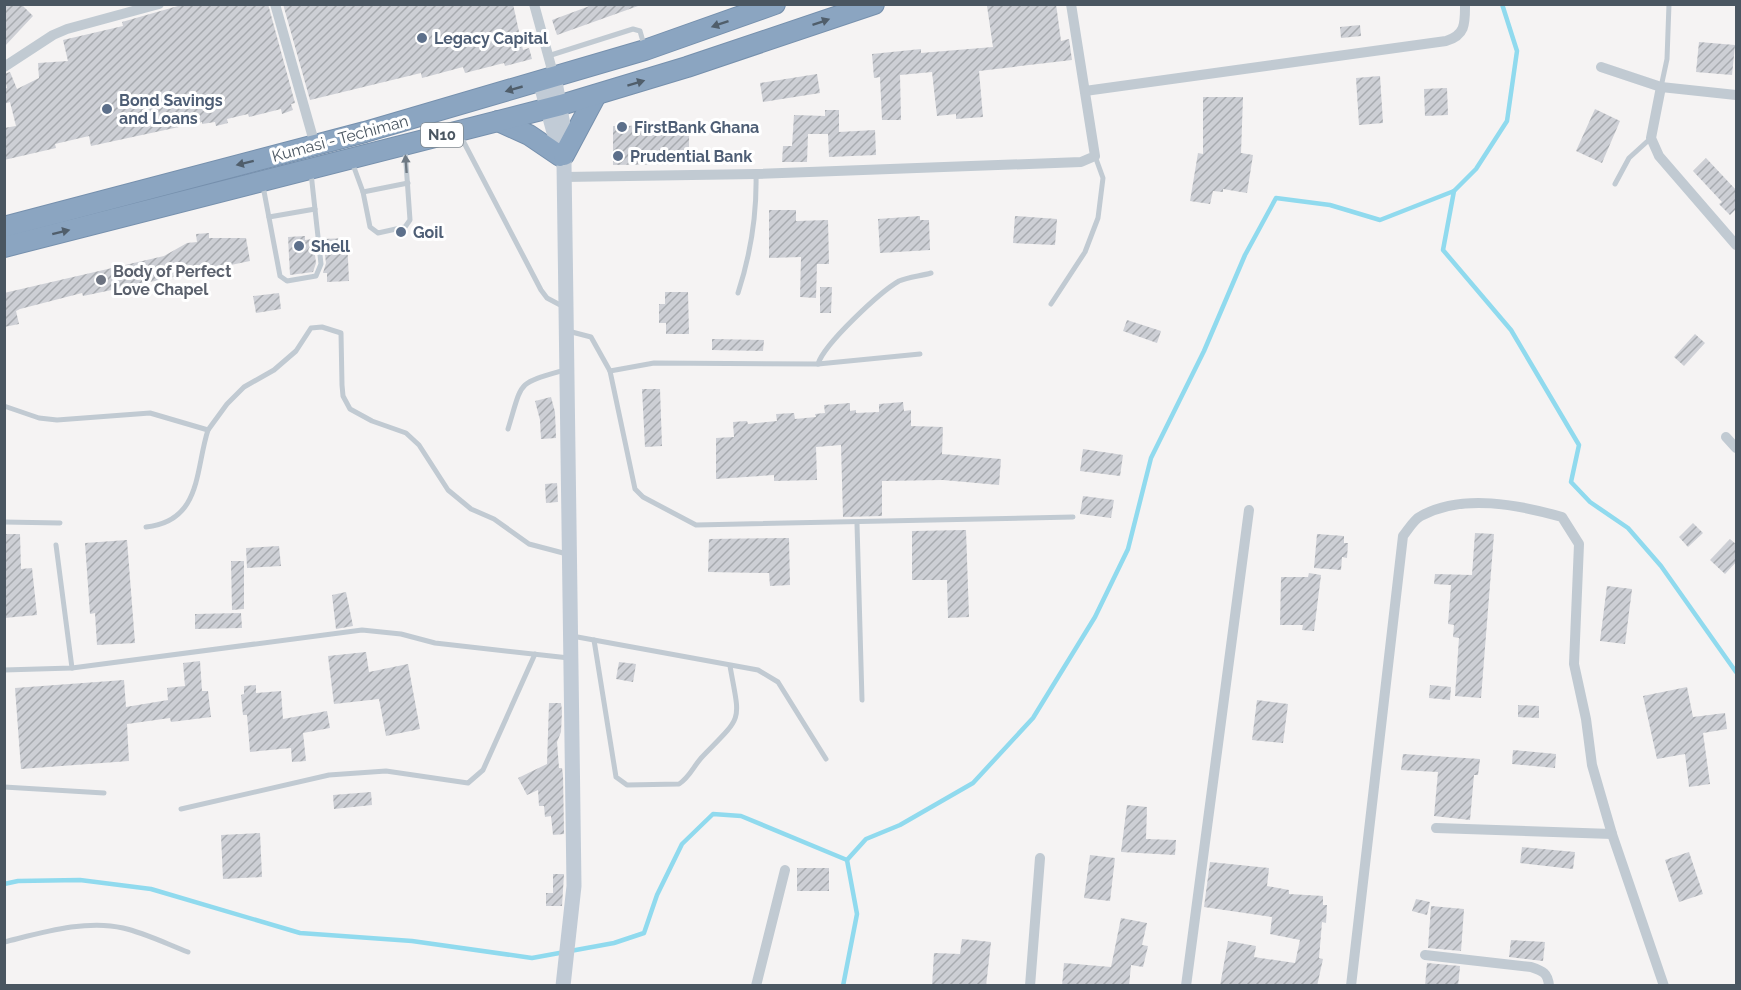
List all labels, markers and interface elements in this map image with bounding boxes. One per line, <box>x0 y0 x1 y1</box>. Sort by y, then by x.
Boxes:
one-way arrow <box>812 17 830 27</box>
one-way arrow <box>711 19 729 29</box>
place label: Legacy Capital <box>434 29 549 48</box>
marker: Legacy Capital <box>415 31 429 45</box>
one-way arrow <box>627 78 645 87</box>
one-way arrow <box>505 85 523 94</box>
place label: Bond Savings and Loans <box>119 91 223 128</box>
marker: Bond Savings and Loans <box>100 102 114 116</box>
street label: Kumasi - Techiman <box>270 111 410 166</box>
place label: FirstBank Ghana <box>634 118 759 137</box>
marker: FirstBank Ghana <box>615 120 629 134</box>
road number: N10 <box>421 123 463 147</box>
place label: Prudential Bank <box>630 147 752 166</box>
marker: Prudential Bank <box>611 149 625 163</box>
one-way arrow <box>401 154 411 173</box>
one-way arrow <box>236 159 254 169</box>
place label: Goil <box>413 223 444 242</box>
marker: Goil <box>394 225 408 239</box>
one-way arrow <box>52 227 70 237</box>
place label: Shell <box>311 237 351 256</box>
marker: Shell <box>292 239 306 253</box>
place label: Body of Perfect Love Chapel <box>113 262 231 299</box>
marker: Body of Perfect Love Chapel <box>94 273 108 287</box>

